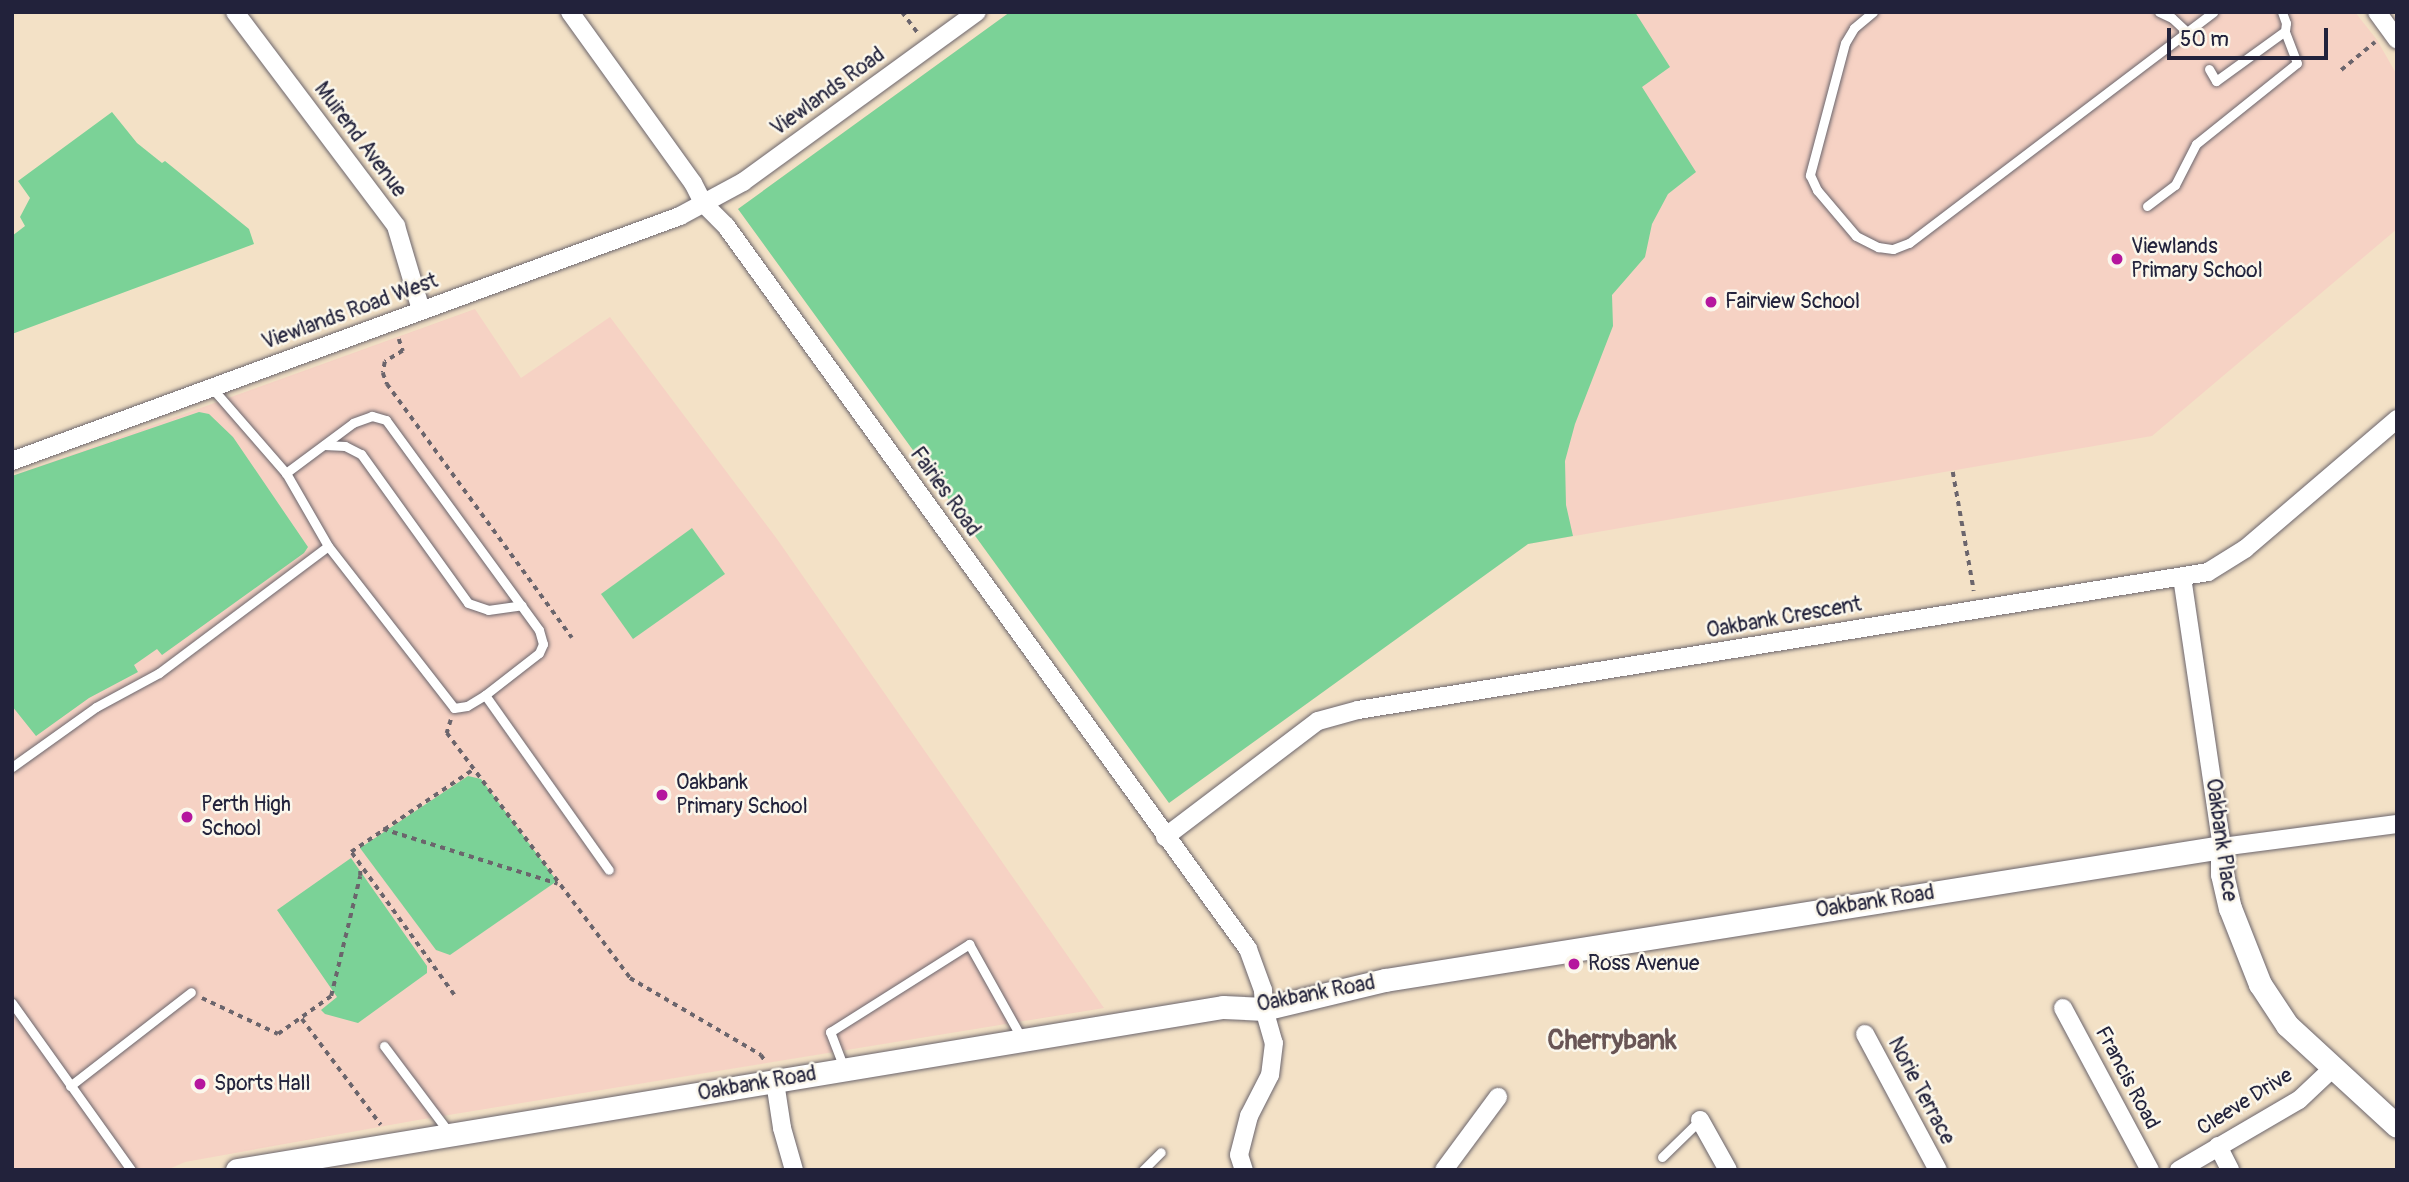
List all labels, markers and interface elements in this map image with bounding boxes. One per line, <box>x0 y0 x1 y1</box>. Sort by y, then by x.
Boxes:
scale bar <box>2171 14 2332 58</box>
text: 50 m <box>2180 26 2229 53</box>
street label: Viewlands Road <box>766 42 890 142</box>
street label: Muirend Avenue <box>308 77 412 203</box>
place label: Viewlands Primary School <box>2131 234 2263 284</box>
marker: Viewlands Primary School <box>2109 251 2125 267</box>
street label: Viewlands Road West <box>259 268 441 356</box>
place label: Fairview School <box>1725 289 1860 315</box>
marker: Fairview School <box>1703 294 1719 310</box>
street label: Fairies Road <box>904 443 986 541</box>
street label: Oakbank Crescent <box>1704 592 1864 644</box>
place label: Oakbank Primary School <box>676 770 808 820</box>
street label: Oakbank Place <box>2200 777 2242 903</box>
marker: Oakbank Primary School <box>654 787 670 803</box>
place label: Perth High School <box>201 792 291 842</box>
marker: Perth High School <box>179 809 195 825</box>
street label: Oakbank Road <box>1814 880 1936 924</box>
place label: Ross Avenue <box>1588 951 1699 977</box>
marker: Ross Avenue <box>1566 956 1582 972</box>
street label: Oakbank Road <box>1255 970 1377 1018</box>
street label: Francis Road <box>2089 1022 2165 1134</box>
district label: Cherrybank <box>1547 1024 1677 1058</box>
street label: Norie Terrace <box>1882 1033 1960 1149</box>
street label: Oakbank Road <box>696 1061 818 1107</box>
street label: Cleeve Drive <box>2193 1063 2297 1141</box>
place label: Sports Hall <box>214 1071 310 1097</box>
marker: Sports Hall <box>192 1076 208 1092</box>

